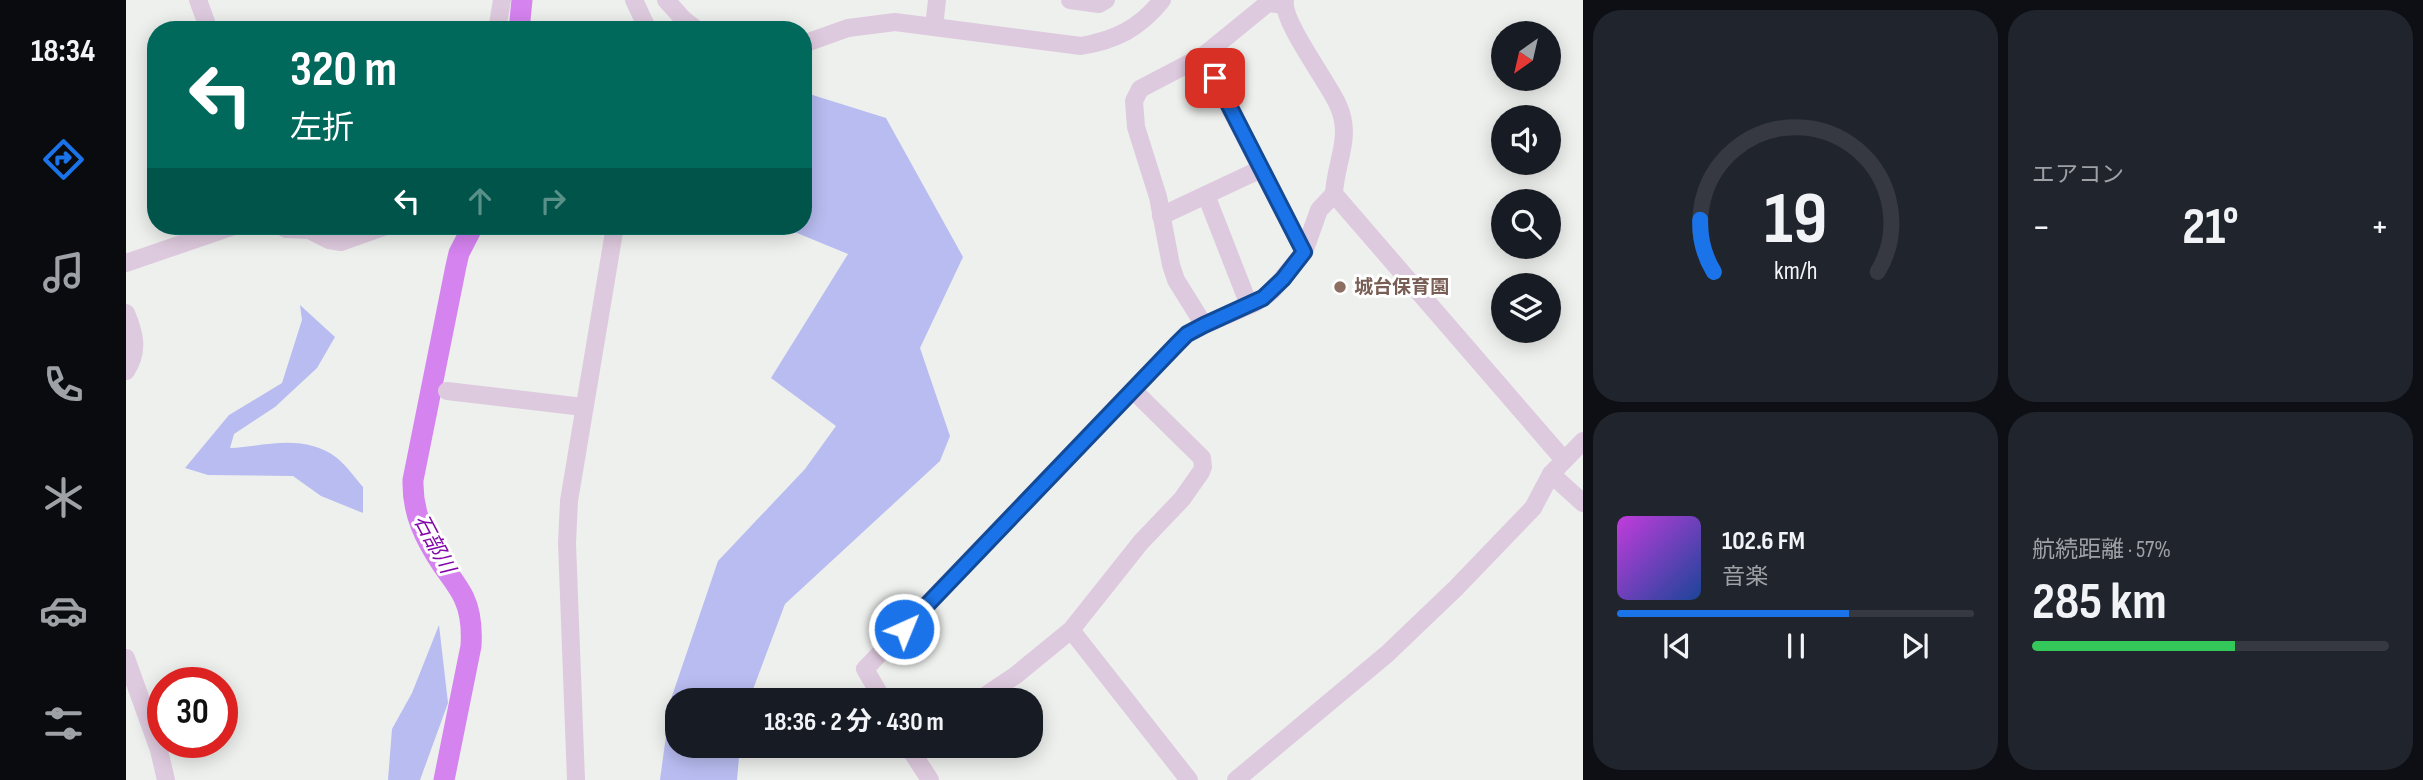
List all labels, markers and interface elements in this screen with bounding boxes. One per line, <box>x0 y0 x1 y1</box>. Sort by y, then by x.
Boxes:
north arrow <box>1491 21 1561 91</box>
map controls <box>1491 21 1561 343</box>
text: 18:34 <box>31 32 95 71</box>
text: 320 m <box>290 41 397 100</box>
pin <box>1185 48 1245 108</box>
icon: left <box>175 49 266 140</box>
icon: arrive <box>1196 59 1234 97</box>
button: sound <box>1491 105 1561 175</box>
text: 左折 <box>290 109 354 148</box>
icon: directions <box>39 135 88 184</box>
text: エアコン <box>2032 161 2124 189</box>
text: 19 <box>1764 176 1827 264</box>
icon: left <box>388 182 426 220</box>
icon: ahead <box>461 182 499 220</box>
icon: right <box>534 182 572 220</box>
button: search <box>1491 189 1561 259</box>
text: 21° <box>2182 196 2239 259</box>
text: − <box>2032 205 2051 250</box>
text: + <box>2370 205 2389 250</box>
icon: music <box>39 248 88 297</box>
text: km/h <box>1774 256 1817 287</box>
button: layers <box>1491 273 1561 343</box>
place label: 城台保育園 <box>1354 276 1449 299</box>
marker: 城台保育園 <box>1332 279 1348 295</box>
icon: phone <box>39 360 88 409</box>
icon: climate <box>39 473 88 522</box>
water label: 石部川 <box>408 510 461 579</box>
text: 102.6 FM <box>1722 526 1805 557</box>
text: 航続距離 · 57% <box>2032 536 2171 564</box>
text: 音楽 <box>1722 563 1768 591</box>
text: 285 km <box>2032 571 2167 634</box>
icon: car <box>39 586 88 635</box>
position arrow <box>867 592 941 666</box>
icon: previous <box>1658 627 1696 665</box>
icon: pause <box>1777 627 1815 665</box>
icon: next <box>1896 627 1934 665</box>
speed limit sign: 30 <box>147 667 238 758</box>
icon: filters <box>39 699 88 748</box>
text: 18:36 · 2 分 · 430 m <box>764 707 944 738</box>

